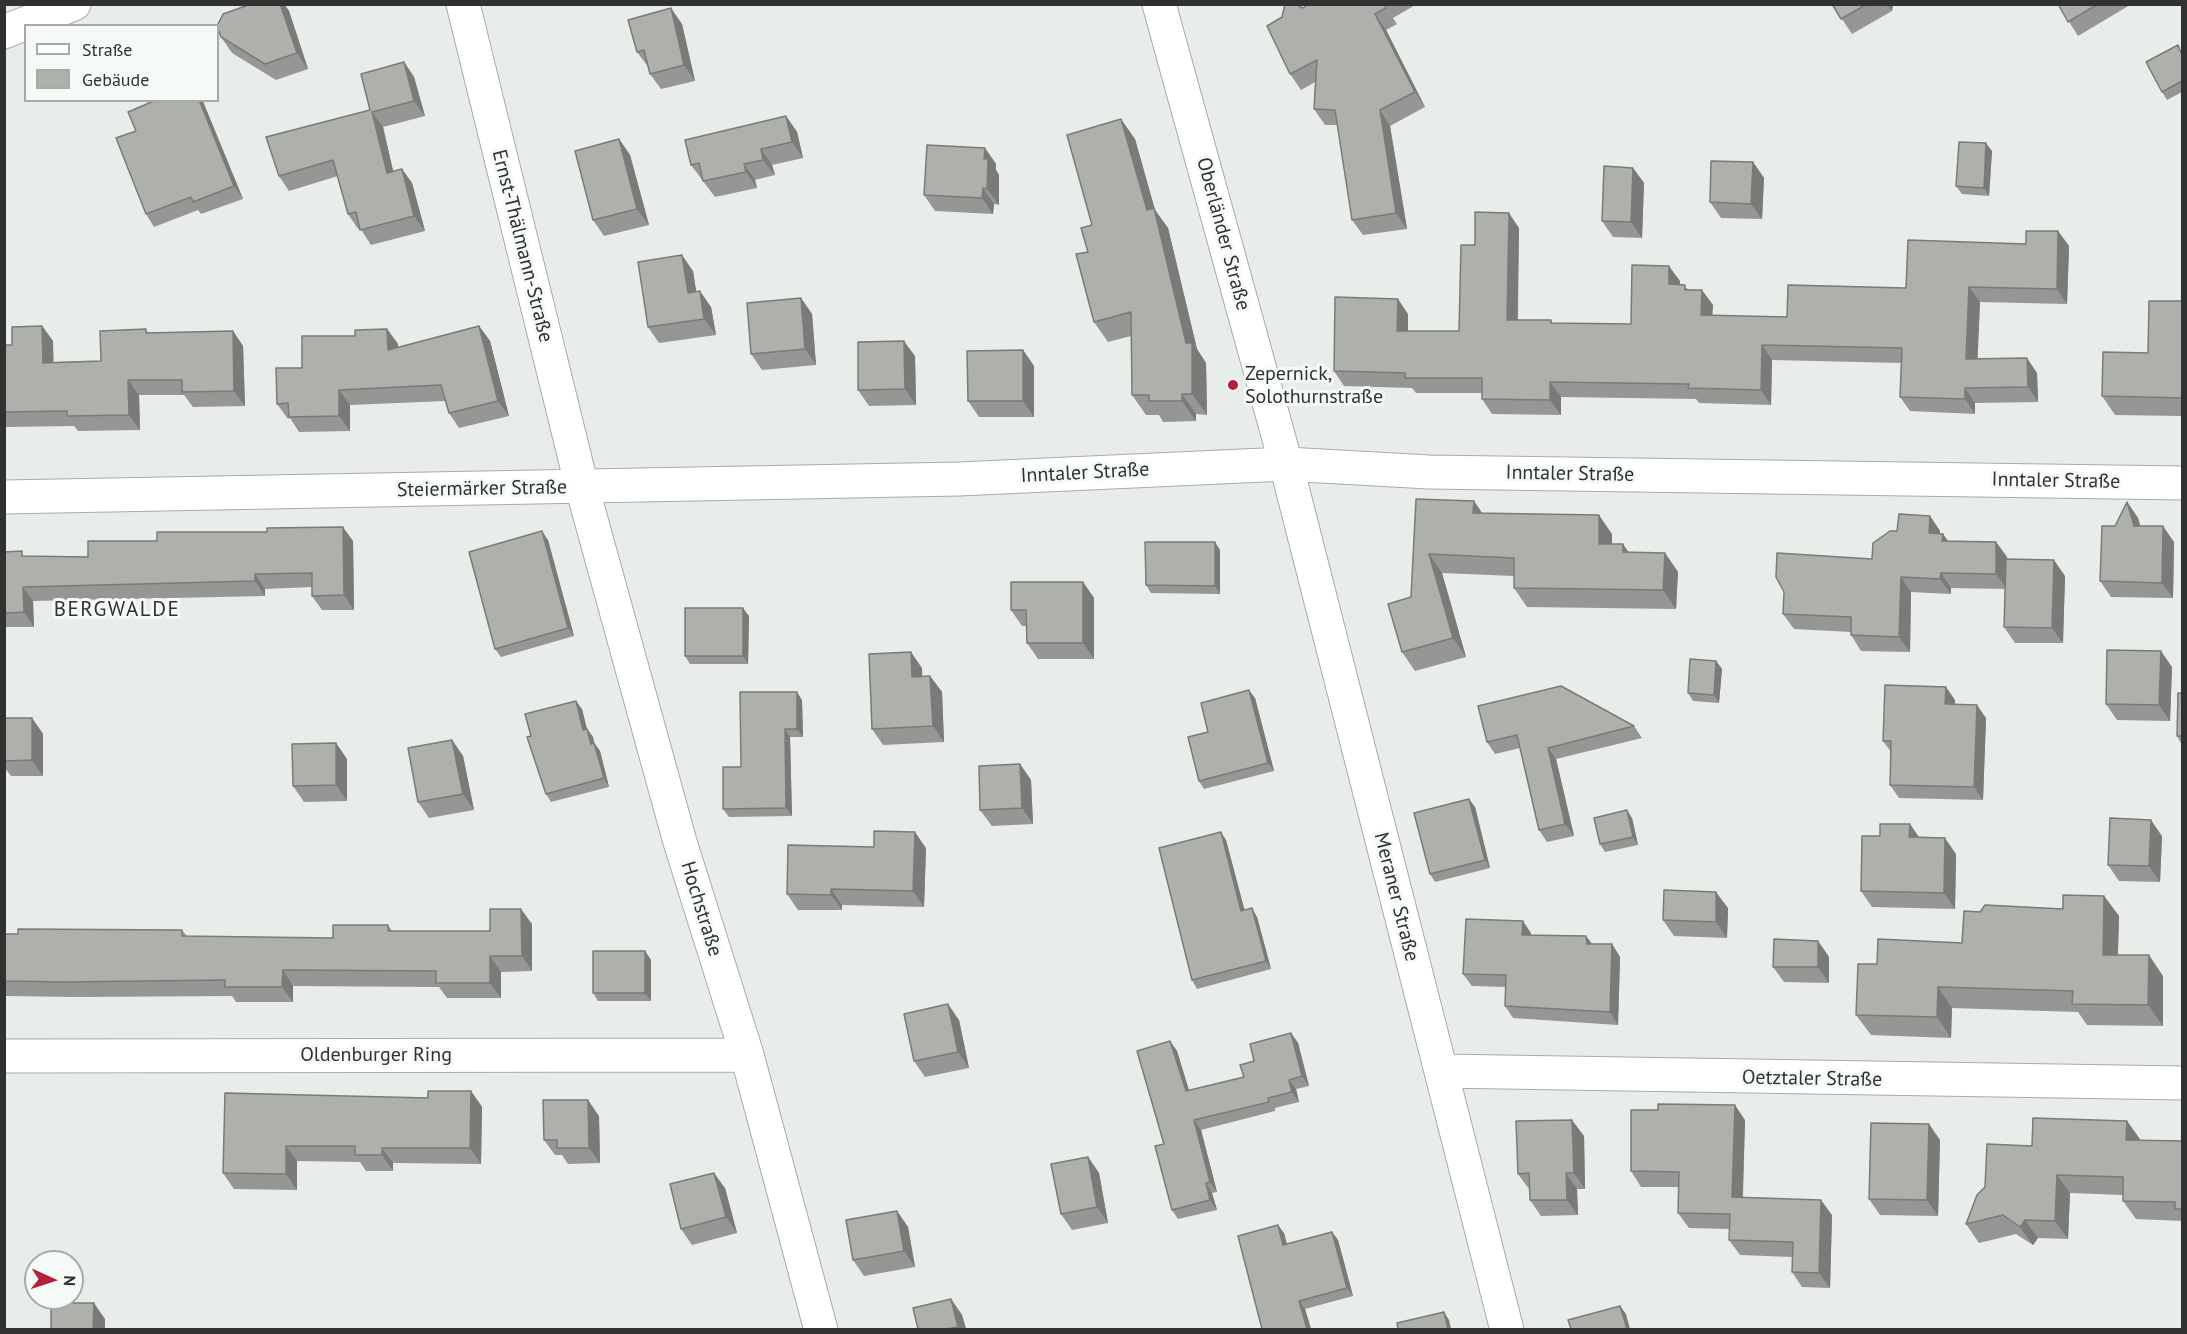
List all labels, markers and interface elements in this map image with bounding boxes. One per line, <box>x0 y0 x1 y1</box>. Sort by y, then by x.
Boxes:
legend <box>24 24 219 102</box>
text: Straße <box>82 38 133 61</box>
text: Gebäude <box>82 68 149 91</box>
street label: Ernst-Thälmann-Straße <box>486 147 558 345</box>
street label: Oberländer Straße <box>1191 155 1255 313</box>
place label: Zepernick, Solothurnstraße <box>1245 362 1383 409</box>
marker: Zepernick, Solothurnstraße <box>1226 378 1240 392</box>
street label: Inntaler Straße <box>1020 458 1150 488</box>
street label: Inntaler Straße <box>1505 461 1635 487</box>
street label: Inntaler Straße <box>1991 468 2121 494</box>
street label: Steiermärker Straße <box>397 476 567 502</box>
district label: BERGWALDE <box>54 597 180 623</box>
street label: Meraner Straße <box>1368 830 1424 964</box>
street label: Hochstraße <box>675 859 727 959</box>
street label: Oldenburger Ring <box>300 1043 452 1067</box>
street label: Oetztaler Straße <box>1742 1066 1882 1092</box>
north arrow <box>24 1250 84 1310</box>
text: N <box>60 1275 80 1287</box>

